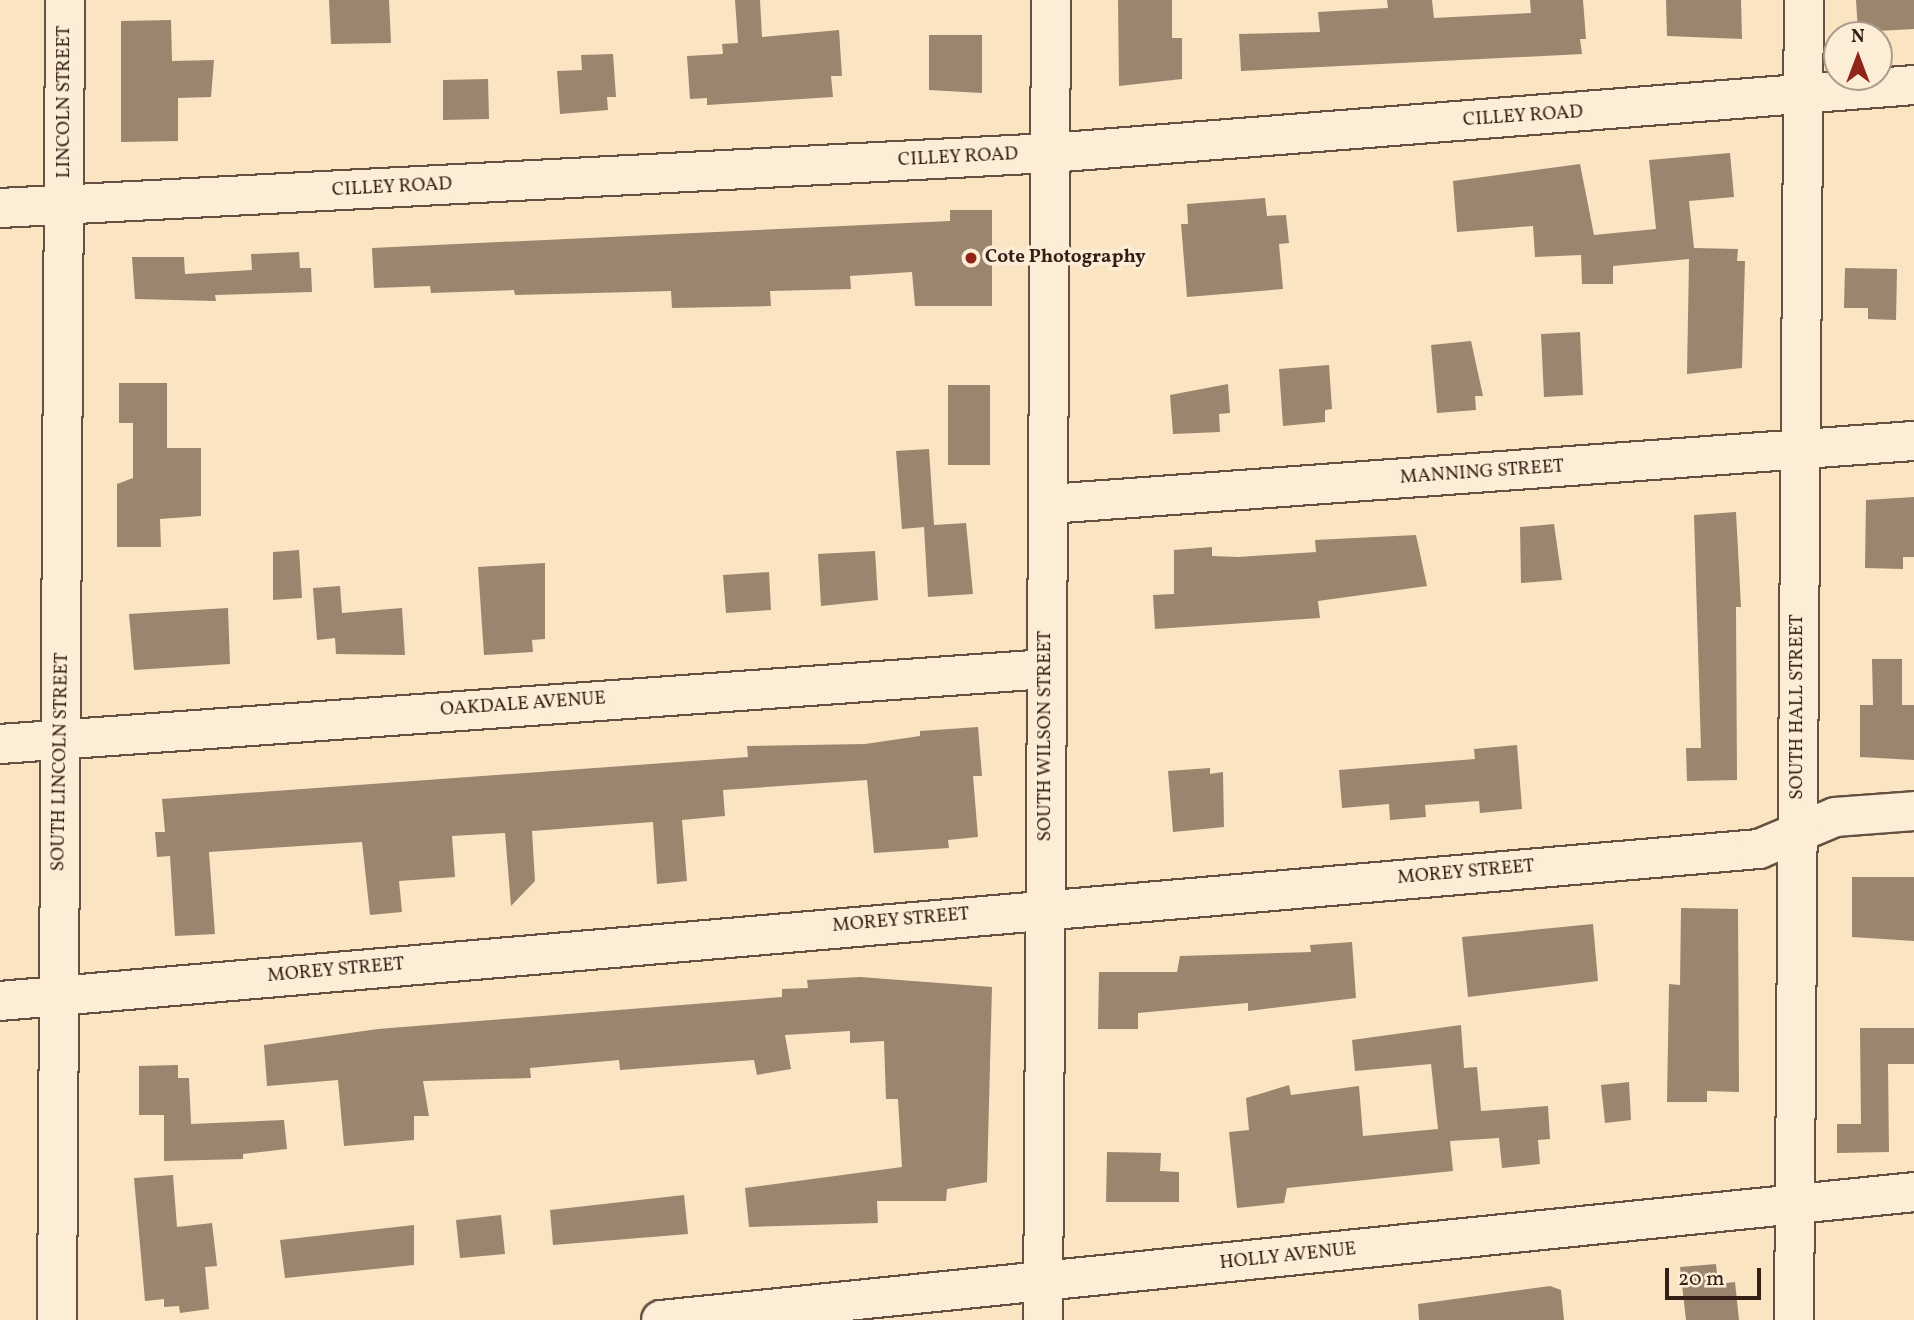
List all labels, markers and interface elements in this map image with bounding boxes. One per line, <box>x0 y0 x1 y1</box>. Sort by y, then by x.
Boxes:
north arrow <box>1823 21 1893 91</box>
text: N <box>1851 24 1865 50</box>
street label: LINCOLN STREET <box>54 26 76 178</box>
street label: CILLEY ROAD <box>1462 101 1584 133</box>
street label: CILLEY ROAD <box>897 143 1019 173</box>
street label: CILLEY ROAD <box>331 173 453 203</box>
place label: Cote Photography <box>985 247 1146 269</box>
marker: Cote Photography <box>963 250 979 266</box>
street label: MANNING STREET <box>1399 456 1565 490</box>
street label: SOUTH HALL STREET <box>1787 614 1809 800</box>
street label: SOUTH WILSON STREET <box>1035 630 1057 842</box>
street label: SOUTH LINCOLN STREET <box>48 652 74 872</box>
street label: OAKDALE AVENUE <box>440 688 606 722</box>
street label: MOREY STREET <box>1396 856 1536 890</box>
street label: MOREY STREET <box>831 904 971 938</box>
street label: MOREY STREET <box>266 954 406 988</box>
street label: HOLLY AVENUE <box>1218 1238 1358 1276</box>
scale bar <box>1669 1254 1765 1298</box>
text: 20 m <box>1678 1265 1724 1294</box>

